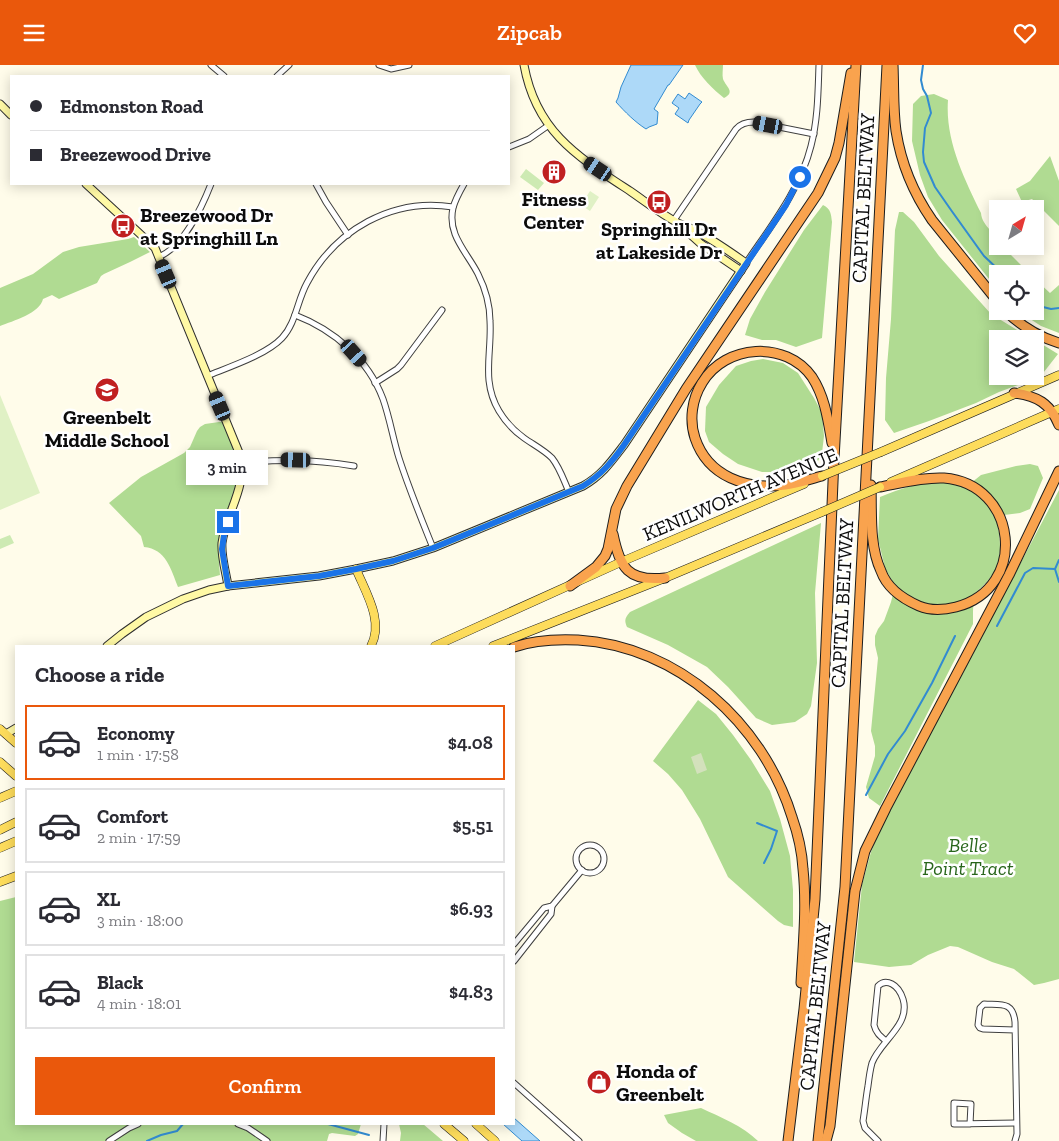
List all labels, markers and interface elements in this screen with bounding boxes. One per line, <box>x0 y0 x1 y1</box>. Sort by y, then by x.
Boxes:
icon: menu <box>20 19 48 47</box>
text: Zipcab <box>497 19 562 46</box>
icon: heart <box>1011 19 1039 47</box>
text: Edmonston Road <box>60 95 203 118</box>
street label: CAPITAL BELTWAY <box>847 112 879 284</box>
car <box>751 115 784 135</box>
text: Breezewood Drive <box>60 143 211 166</box>
car <box>581 154 614 184</box>
building icon: Fitness Center <box>541 159 567 185</box>
route start <box>789 166 811 188</box>
place label: Fitness Center <box>521 187 587 234</box>
bus stop icon: Springhill Dr at Lakeside Dr <box>646 189 672 215</box>
north arrow <box>989 200 1044 255</box>
map controls <box>989 200 1044 385</box>
place label: Breezewood Dr at Springhill Ln <box>140 203 278 250</box>
bus stop icon: Breezewood Dr at Springhill Ln <box>110 213 136 239</box>
place label: Springhill Dr at Lakeside Dr <box>596 217 722 264</box>
car <box>153 257 178 291</box>
button: locate <box>989 265 1044 320</box>
button: layers <box>989 330 1044 385</box>
car <box>338 337 369 369</box>
school or university icon: Greenbelt Middle School <box>94 377 120 403</box>
car <box>207 389 232 423</box>
place label: Greenbelt Middle School <box>45 405 170 452</box>
street label: KENILWORTH AVENUE <box>639 442 841 546</box>
callout: 3 min <box>187 449 269 485</box>
car <box>280 452 311 468</box>
text: 3 min <box>207 458 247 477</box>
route end <box>217 511 239 533</box>
street label: CAPITAL BELTWAY <box>826 517 858 689</box>
text: Choose a ride <box>35 661 165 688</box>
icon: car <box>37 720 82 765</box>
text: Economy <box>97 722 175 745</box>
text: $4.08 <box>448 731 493 754</box>
text: 1 min · 17:58 <box>97 745 179 764</box>
icon: car <box>37 803 82 848</box>
text: Comfort <box>97 805 168 828</box>
text: $5.51 <box>452 814 493 837</box>
text: 2 min · 17:59 <box>97 828 181 847</box>
park label: Belle Point Tract <box>922 833 1014 880</box>
icon: car <box>37 886 82 931</box>
text: XL <box>97 888 120 911</box>
text: $6.93 <box>450 897 493 920</box>
text: 3 min · 18:00 <box>97 911 183 930</box>
street label: CAPITAL BELTWAY <box>794 919 836 1092</box>
icon: car <box>37 969 82 1014</box>
text: Black <box>97 971 143 994</box>
text: $4.83 <box>449 980 493 1003</box>
text: 4 min · 18:01 <box>97 994 181 1013</box>
button: Confirm <box>35 1057 495 1115</box>
place label: Honda of Greenbelt <box>616 1059 705 1106</box>
shop icon: Honda of Greenbelt <box>586 1069 612 1095</box>

